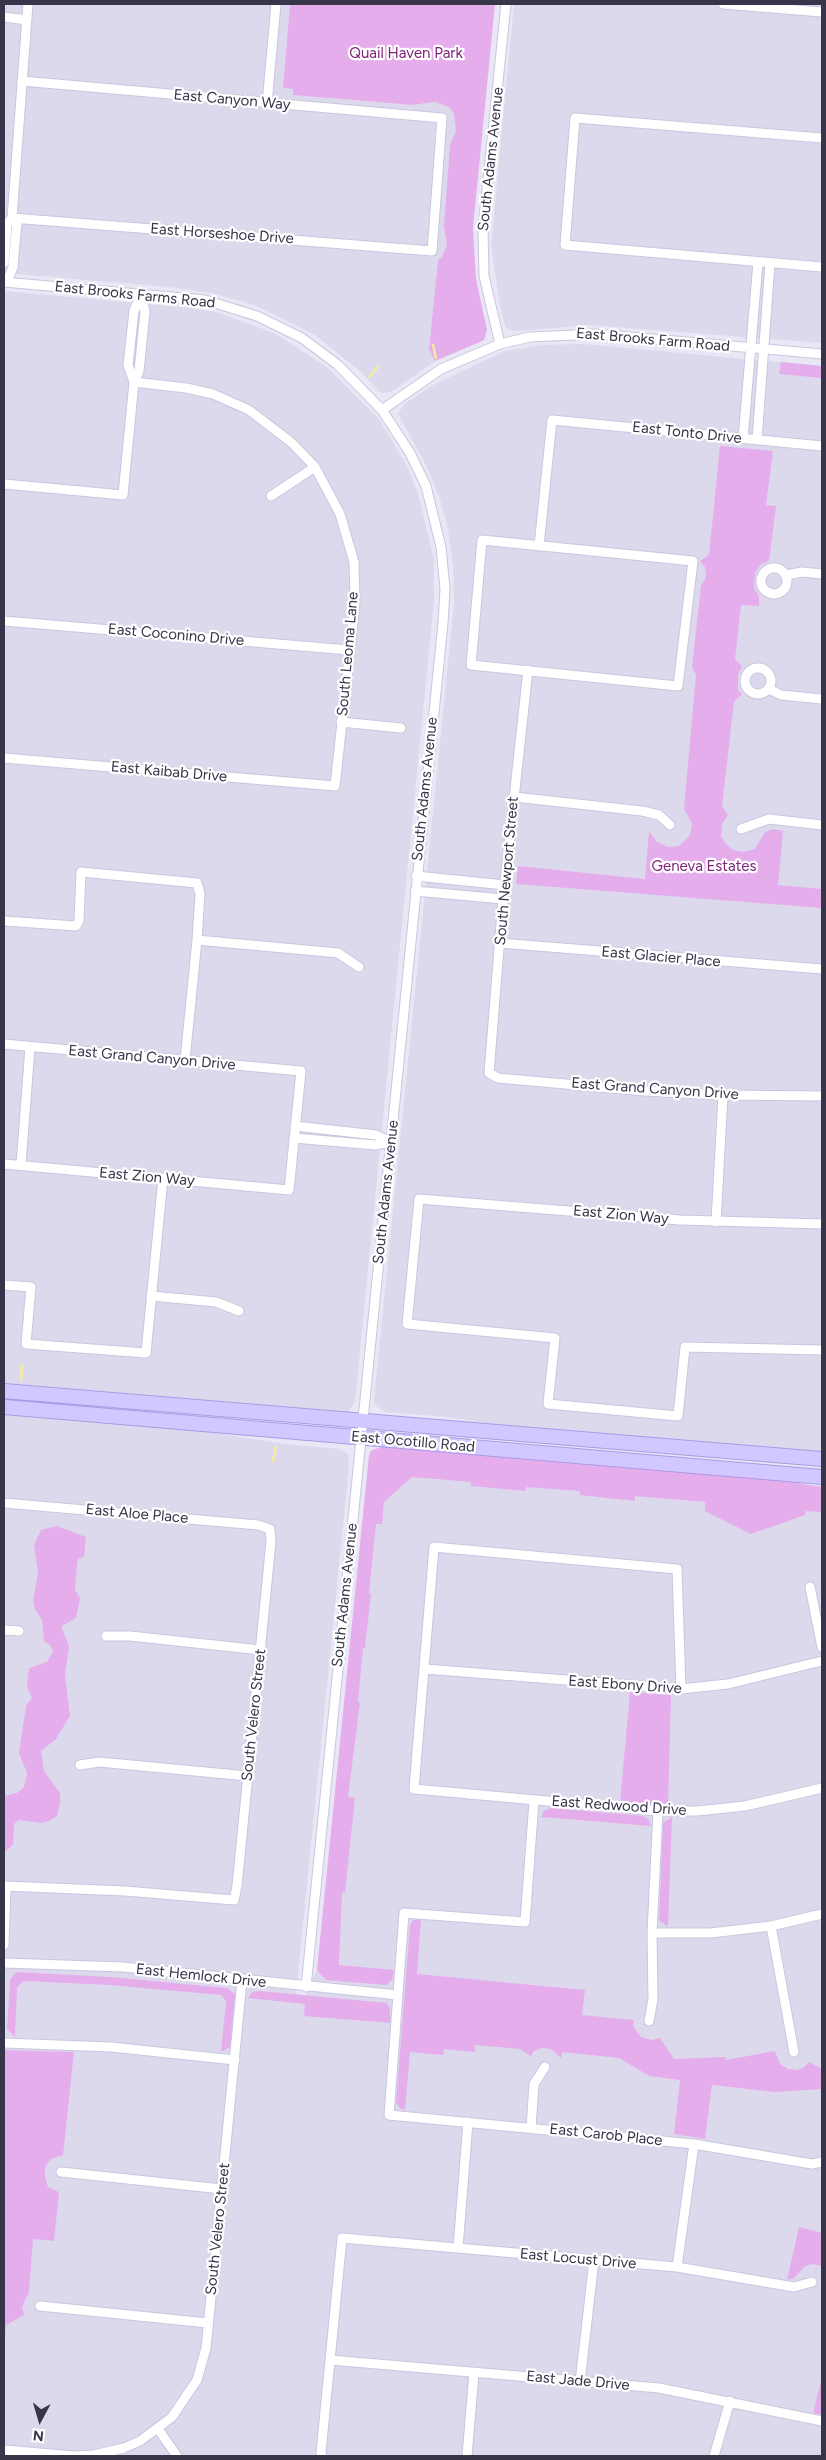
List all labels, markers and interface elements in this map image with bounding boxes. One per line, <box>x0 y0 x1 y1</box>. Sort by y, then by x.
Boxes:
park label: Quail Haven Park <box>349 45 463 63</box>
street label: East Canyon Way <box>173 86 291 114</box>
street label: South Adams Avenue <box>474 86 508 232</box>
street label: East Horseshoe Drive <box>150 220 294 248</box>
street label: East Brooks Farms Road <box>54 278 216 312</box>
street label: East Brooks Farm Road <box>575 324 731 356</box>
street label: East Tonto Drive <box>631 418 743 448</box>
street label: South Leoma Lane <box>334 591 362 717</box>
street label: East Coconino Drive <box>107 620 245 650</box>
street label: South Adams Avenue <box>408 716 442 862</box>
street label: East Kaibab Drive <box>110 758 228 786</box>
street label: South Newport Street <box>492 796 522 946</box>
park label: Geneva Estates <box>652 858 756 876</box>
street label: East Glacier Place <box>601 943 721 971</box>
street label: East Grand Canyon Drive <box>68 1042 236 1074</box>
street label: East Grand Canyon Drive <box>571 1074 739 1104</box>
street label: South Adams Avenue <box>369 1119 403 1265</box>
street label: East Zion Way <box>98 1164 196 1190</box>
street label: East Zion Way <box>572 1202 670 1228</box>
street label: East Ocotillo Road <box>350 1428 476 1456</box>
street label: East Aloe Place <box>85 1501 189 1527</box>
street label: South Adams Avenue <box>328 1522 362 1668</box>
street label: South Velero Street <box>238 1648 270 1782</box>
street label: East Ebony Drive <box>568 1672 682 1698</box>
street label: East Redwood Drive <box>551 1792 687 1820</box>
street label: East Hemlock Drive <box>135 1960 267 1992</box>
street label: East Carob Place <box>549 2120 663 2150</box>
street label: South Velero Street <box>202 2162 234 2296</box>
street label: East Locust Drive <box>519 2245 637 2273</box>
street label: East Jade Drive <box>526 2368 630 2394</box>
north arrow <box>15 2395 65 2445</box>
text: N <box>32 2426 45 2444</box>

